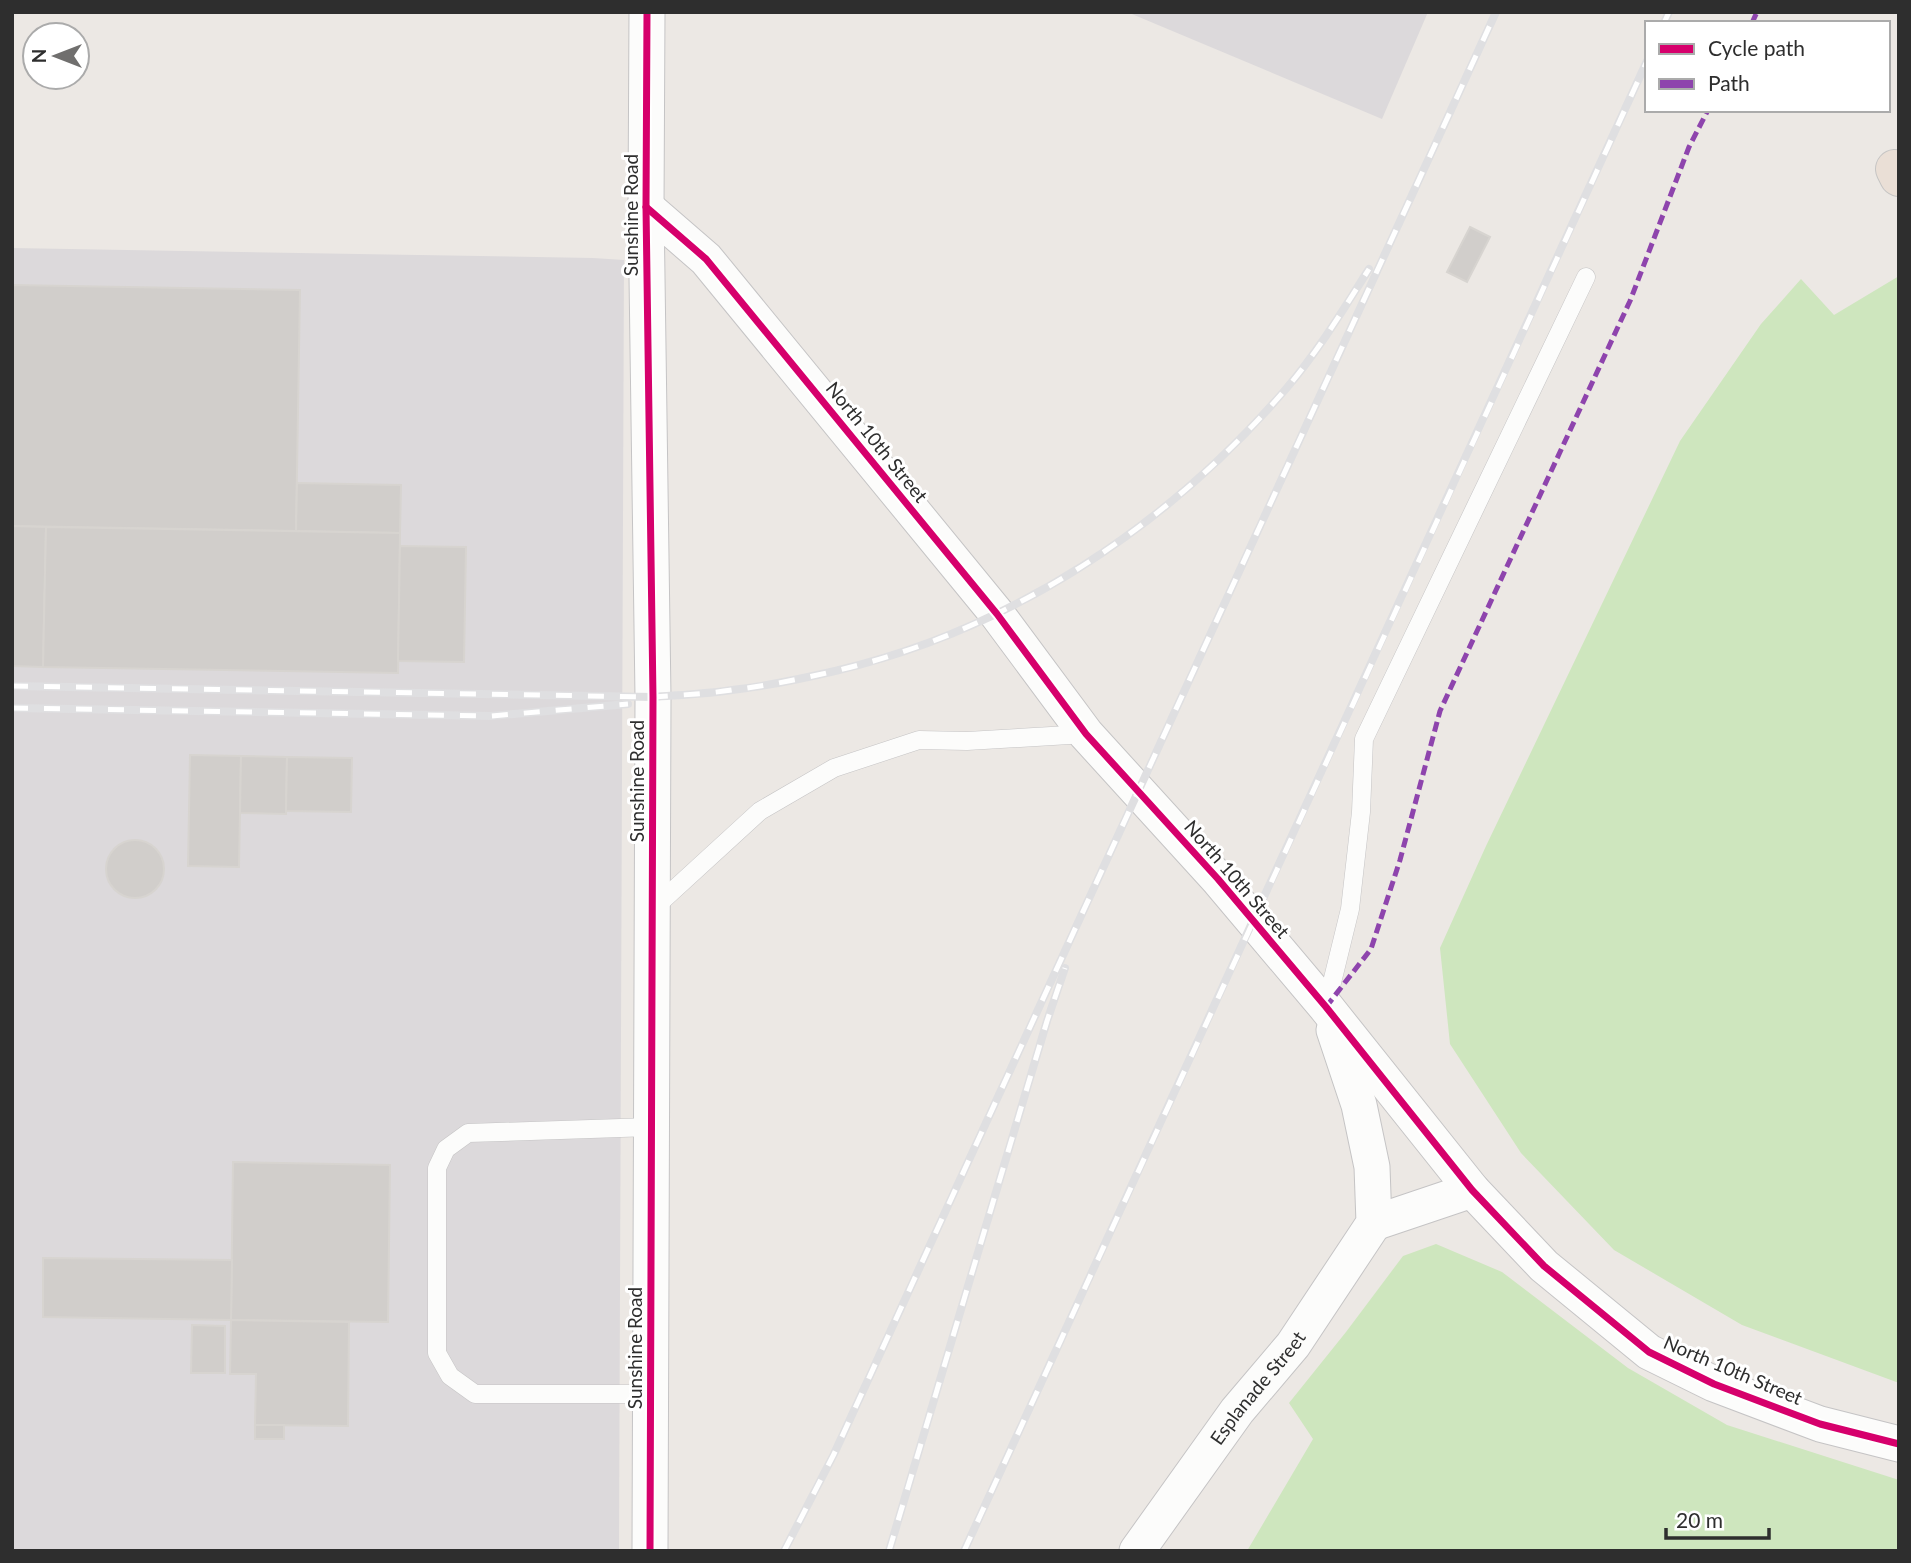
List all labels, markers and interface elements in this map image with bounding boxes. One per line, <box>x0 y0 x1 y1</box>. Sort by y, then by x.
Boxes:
north arrow <box>21 21 91 91</box>
legend <box>1645 21 1890 112</box>
text: Cycle path <box>1708 35 1805 60</box>
text: N <box>27 49 50 63</box>
text: Path <box>1708 70 1750 95</box>
street label: Sunshine Road <box>619 154 642 276</box>
street label: North 10th Street <box>822 377 933 507</box>
street label: Sunshine Road <box>625 720 648 842</box>
street label: North 10th Street <box>1180 815 1295 942</box>
street label: Sunshine Road <box>623 1287 646 1409</box>
street label: Esplanade Street <box>1205 1326 1310 1449</box>
street label: North 10th Street <box>1660 1330 1806 1409</box>
scale bar <box>1666 1496 1769 1540</box>
text: 20 m <box>1676 1507 1723 1532</box>

